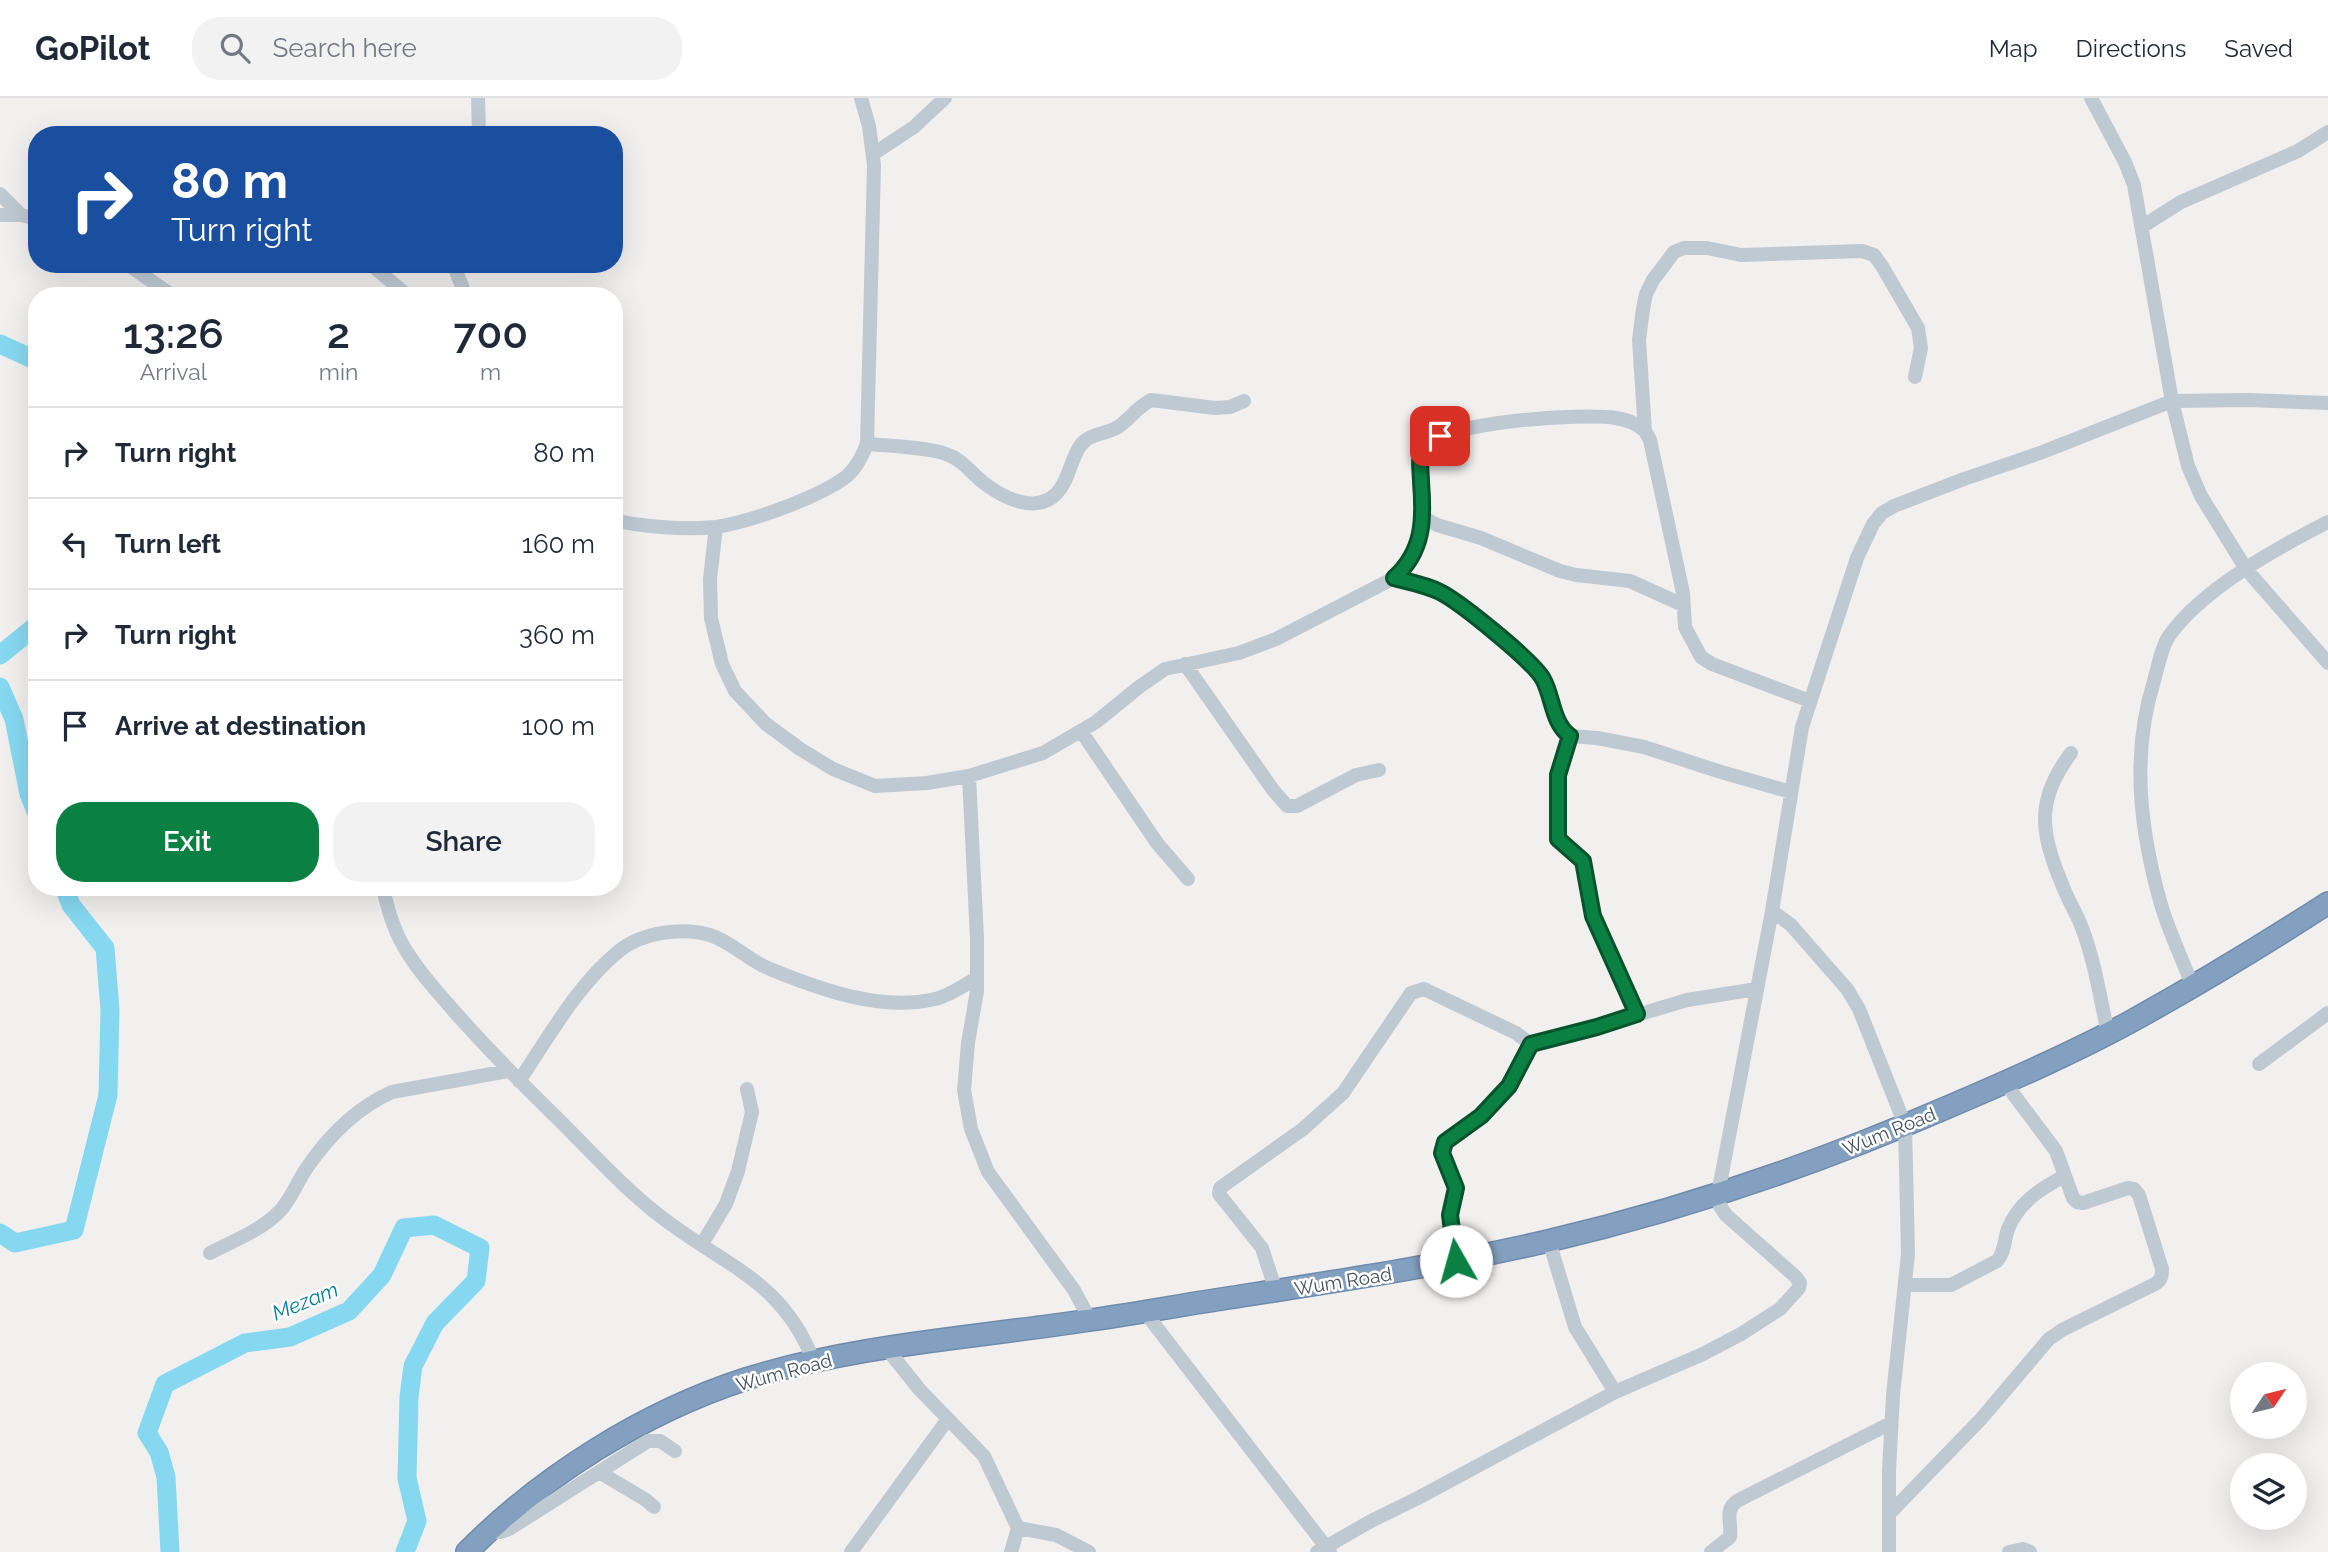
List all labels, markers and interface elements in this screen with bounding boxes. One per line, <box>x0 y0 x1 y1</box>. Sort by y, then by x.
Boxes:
search box <box>192 17 682 80</box>
text: GoPilot <box>35 29 150 68</box>
icon: search <box>216 29 254 67</box>
text: Search here <box>272 33 417 63</box>
text: Map <box>1989 34 2038 63</box>
text: Directions <box>2076 34 2186 63</box>
text: Saved <box>2224 34 2293 63</box>
text: 80 m <box>171 152 288 209</box>
icon: right <box>56 154 147 245</box>
text: Turn right <box>171 211 312 248</box>
text: 13:26 <box>123 309 224 358</box>
text: 2 <box>327 309 350 358</box>
text: 700 <box>453 309 528 358</box>
text: Arrival <box>140 358 207 385</box>
text: min <box>319 358 358 385</box>
text: m <box>480 358 501 385</box>
pin <box>1410 406 1470 466</box>
icon: arrive <box>1421 417 1459 455</box>
icon: right <box>56 434 94 472</box>
text: Turn right <box>115 438 236 468</box>
text: 80 m <box>533 438 595 468</box>
icon: left <box>56 525 94 563</box>
text: Turn left <box>115 529 221 559</box>
text: 160 m <box>522 529 595 559</box>
icon: right <box>56 616 94 654</box>
text: Turn right <box>115 620 236 650</box>
text: 360 m <box>519 620 595 650</box>
icon: arrive <box>56 707 94 745</box>
text: Arrive at destination <box>115 711 366 741</box>
text: 100 m <box>522 711 595 741</box>
button: Exit <box>56 802 319 882</box>
button: Share <box>333 802 595 882</box>
street label: Wum Road <box>1839 1102 1939 1160</box>
position arrow <box>1419 1224 1493 1298</box>
street label: Wum Road <box>1293 1262 1393 1300</box>
water label: Mezam <box>268 1276 342 1326</box>
street label: Wum Road <box>734 1349 834 1395</box>
north arrow <box>2230 1362 2306 1438</box>
map controls <box>2230 1362 2307 1530</box>
button: layers <box>2230 1453 2307 1530</box>

